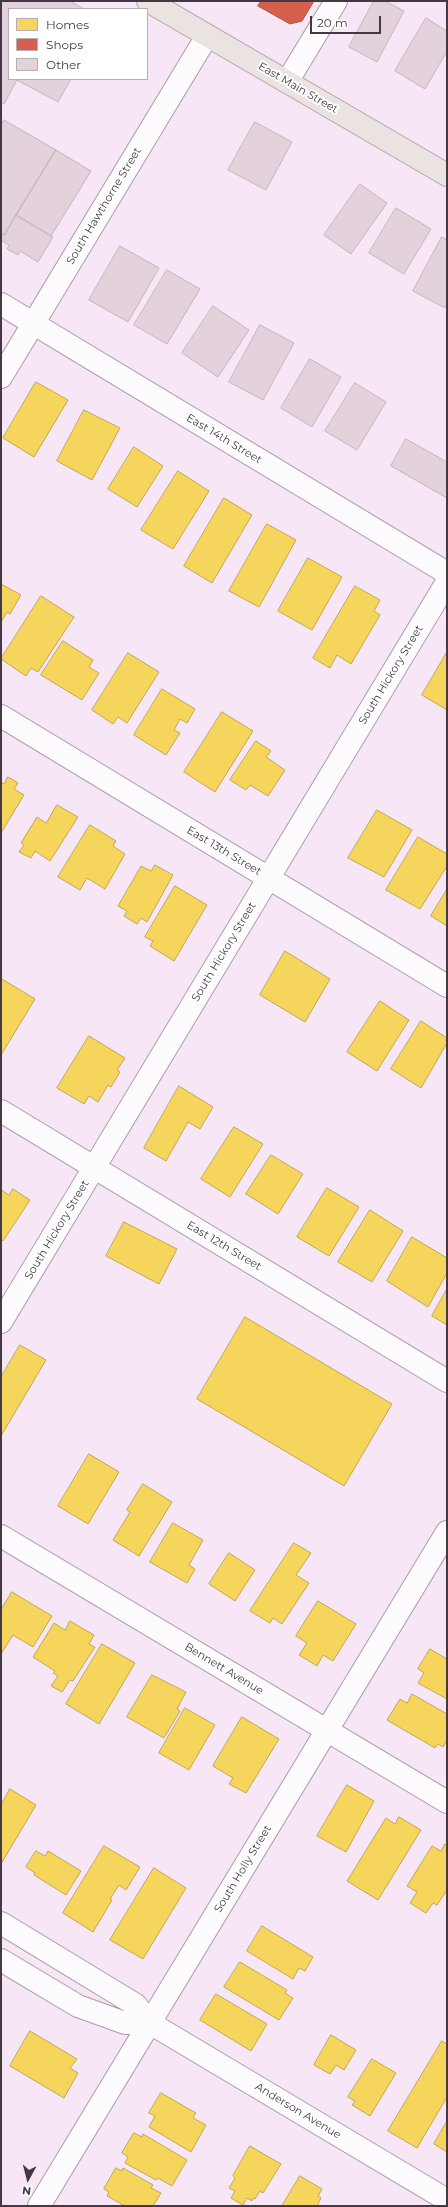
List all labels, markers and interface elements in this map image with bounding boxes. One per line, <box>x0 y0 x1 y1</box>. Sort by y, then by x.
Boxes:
legend <box>8 8 148 80</box>
scale bar <box>312 8 383 34</box>
text: 20 m <box>317 15 348 30</box>
text: Homes <box>46 17 89 32</box>
text: Shops <box>46 37 83 52</box>
text: Other <box>46 57 81 72</box>
street label: East Main Street <box>256 60 340 116</box>
street label: South Hawthorne Street <box>64 145 144 267</box>
street label: East 14th Street <box>184 411 264 467</box>
street label: South Hickory Street <box>356 623 426 727</box>
street label: East 13th Street <box>184 824 264 878</box>
street label: South Hickory Street <box>189 900 259 1004</box>
street label: South Hickory Street <box>22 1178 92 1282</box>
street label: East 12th Street <box>184 1219 264 1273</box>
street label: Bennett Avenue <box>182 1640 266 1698</box>
street label: South Holly Street <box>212 1823 274 1915</box>
street label: Anderson Avenue <box>253 2080 343 2142</box>
north arrow <box>8 2159 48 2199</box>
text: N <box>21 2183 32 2198</box>

